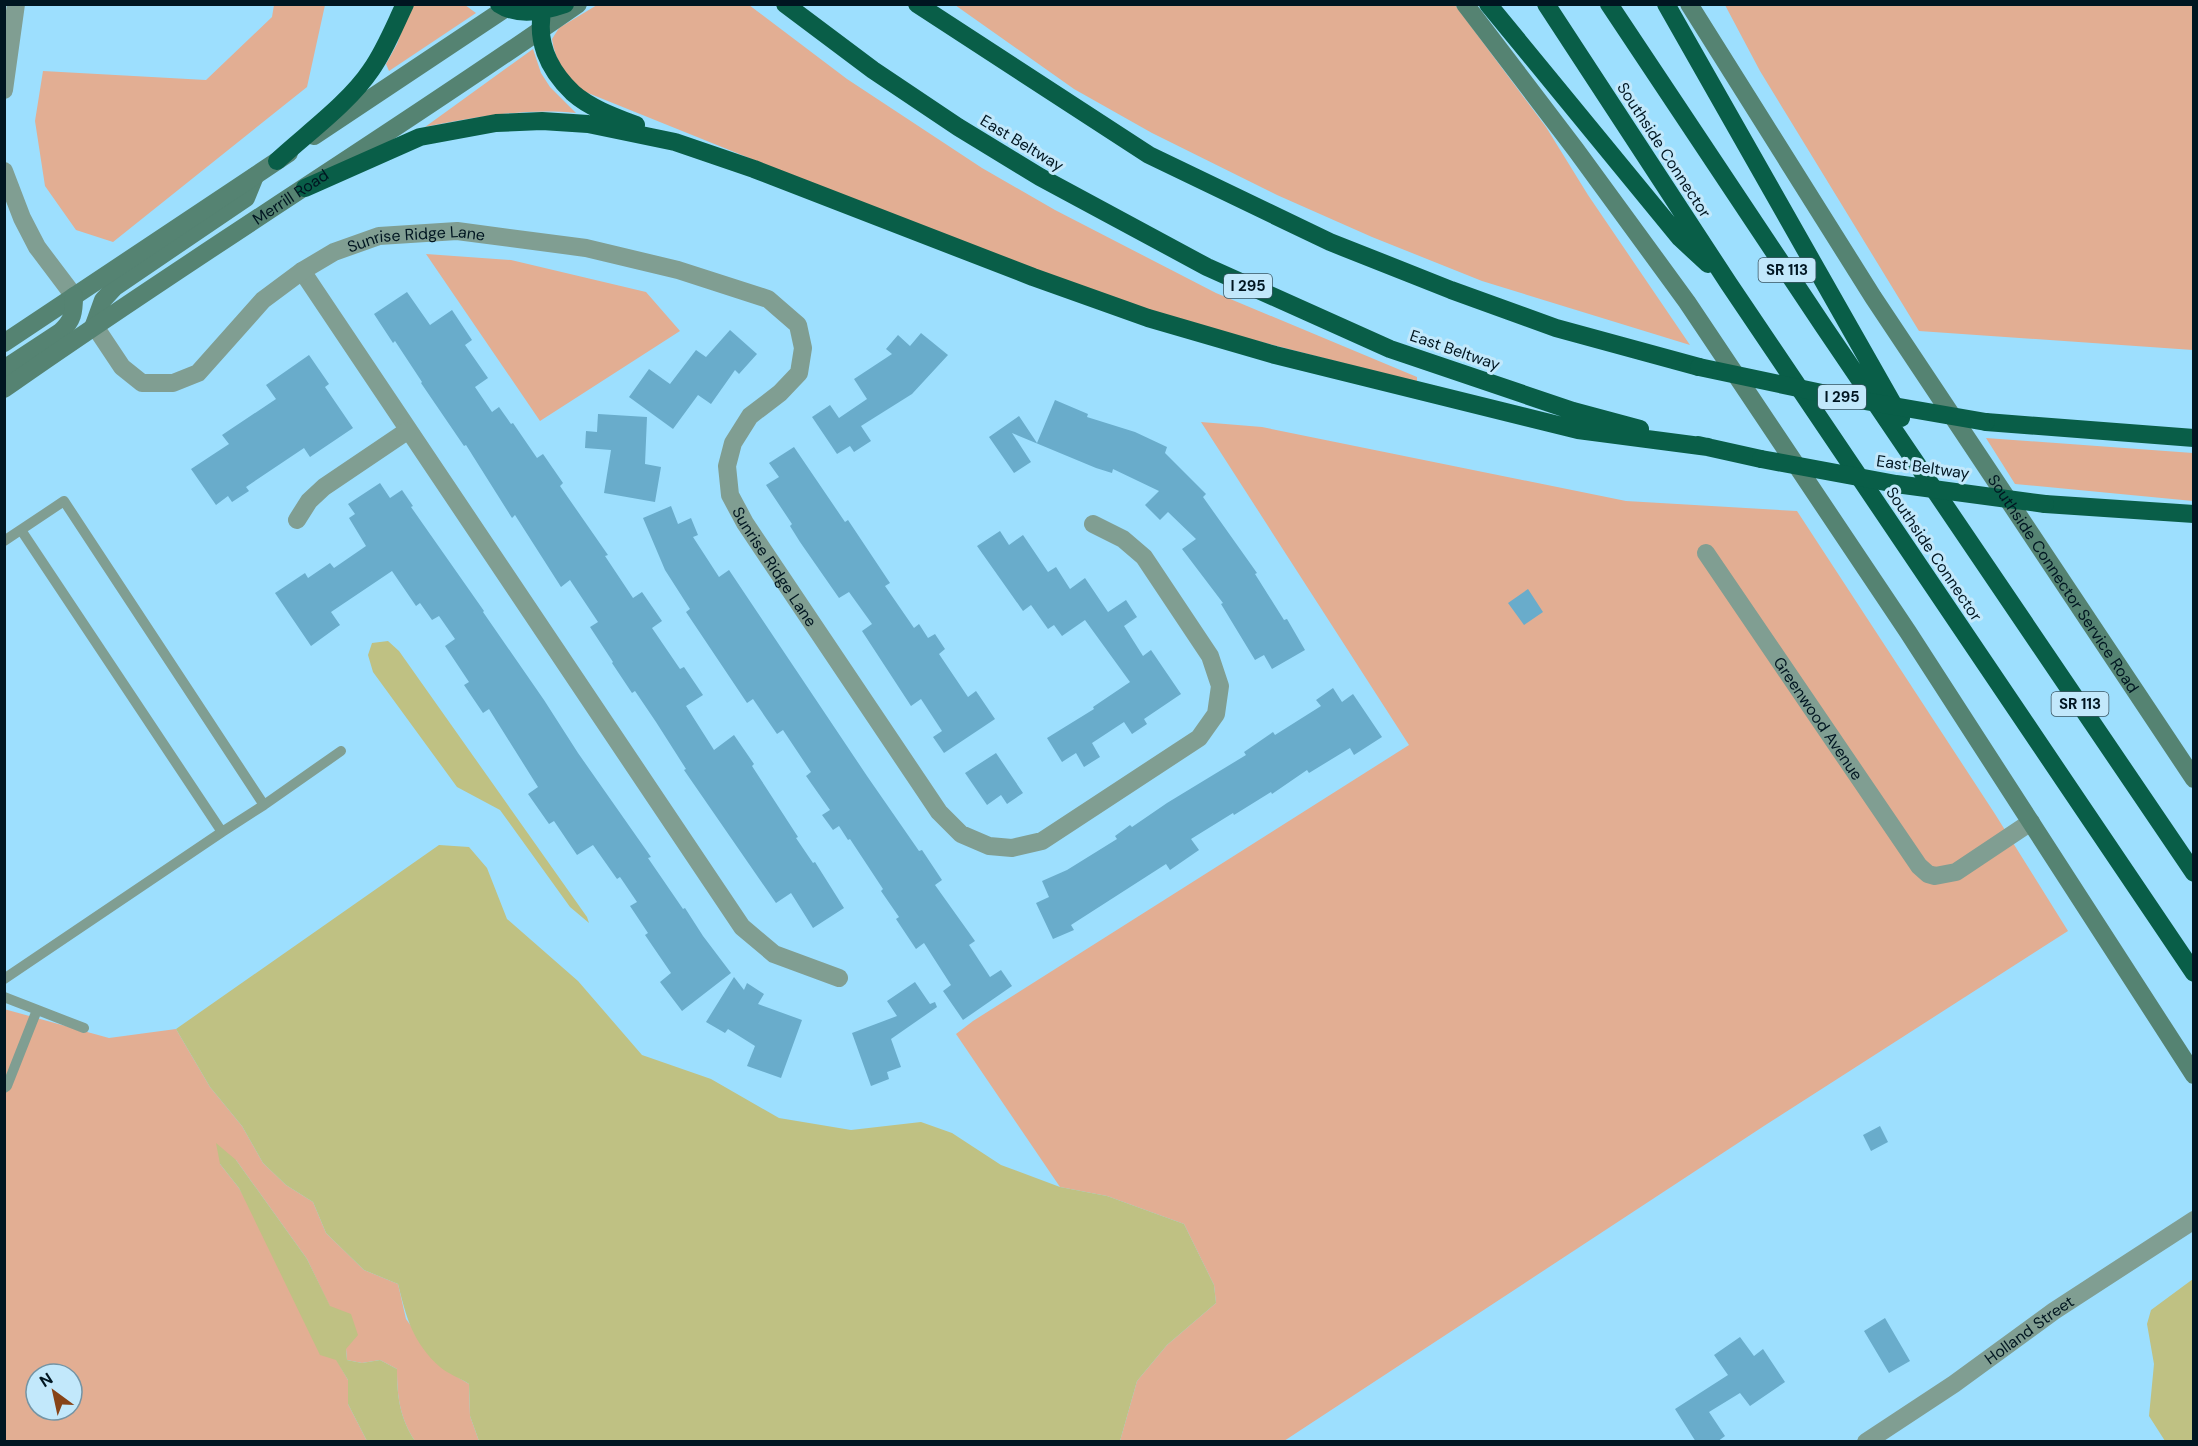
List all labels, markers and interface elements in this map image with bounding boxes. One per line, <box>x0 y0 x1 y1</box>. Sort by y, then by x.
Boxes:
street label: Southside Connector <box>1612 78 1716 222</box>
street label: East Beltway <box>976 110 1068 176</box>
street label: Merrill Road <box>248 164 332 229</box>
street label: Sunrise Ridge Lane <box>344 220 486 257</box>
road number: SR 113 <box>1758 258 1816 282</box>
road number: I 295 <box>1224 274 1272 298</box>
street label: East Beltway <box>1407 325 1503 375</box>
road number: I 295 <box>1818 385 1866 409</box>
street label: East Beltway <box>1875 450 1971 484</box>
street label: Southside Connector Service Road <box>1983 470 2144 697</box>
street label: Southside Connector <box>1881 483 1987 625</box>
street label: Sunrise Ridge Lane <box>728 503 822 631</box>
street label: Greenwood Avenue <box>1769 653 1868 784</box>
road number: SR 113 <box>2052 692 2108 716</box>
street label: Holland Street <box>1980 1291 2078 1369</box>
north arrow <box>24 1362 84 1422</box>
text: N <box>35 1368 57 1392</box>

